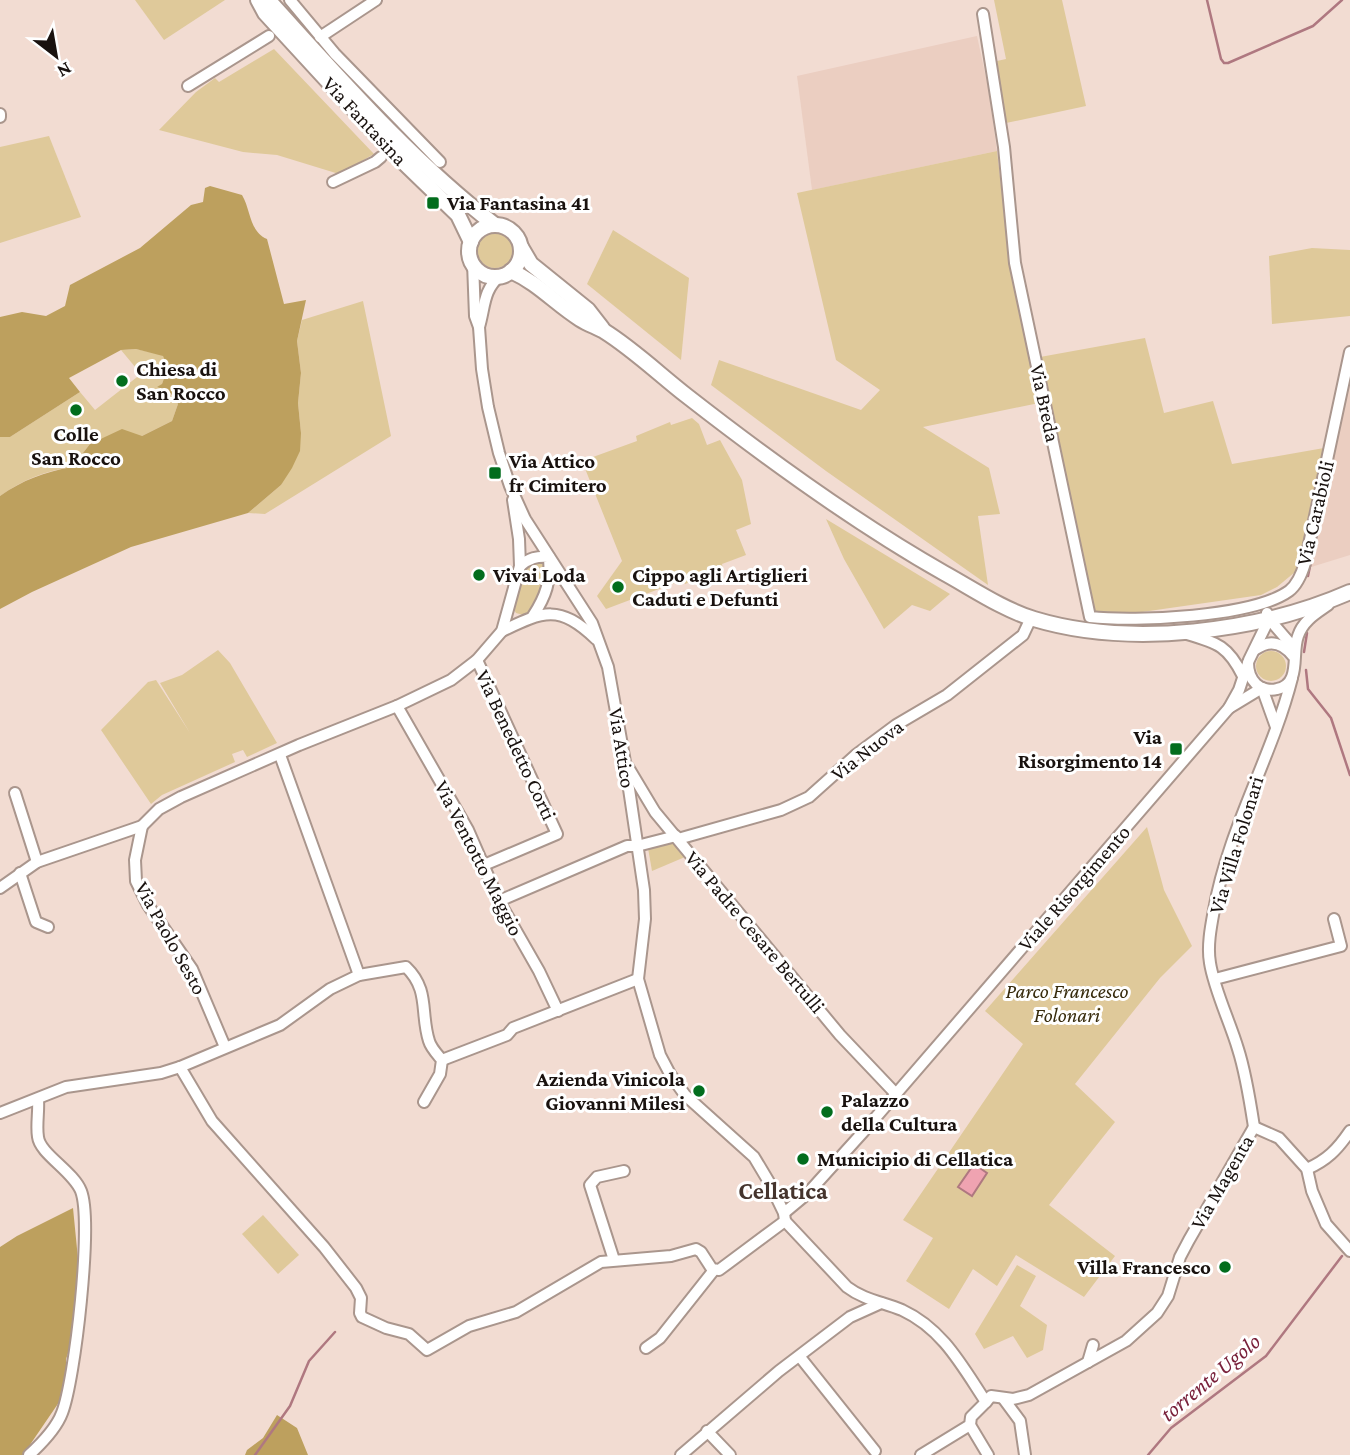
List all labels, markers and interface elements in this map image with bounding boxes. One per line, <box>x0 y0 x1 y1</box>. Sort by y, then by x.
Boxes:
north arrow <box>21 21 91 91</box>
text: N <box>53 58 75 83</box>
street label: Via Fantasina <box>318 71 412 171</box>
place label: Via Fantasina 41 <box>446 191 590 215</box>
marker: Via Fantasina 41 <box>425 195 441 211</box>
place label: Chiesa di San Rocco <box>136 357 226 405</box>
street label: Via Breda <box>1025 362 1065 445</box>
marker: Chiesa di San Rocco <box>114 373 130 389</box>
marker: Colle San Rocco <box>68 402 84 418</box>
place label: Colle San Rocco <box>31 422 121 470</box>
place label: Via Attico fr Cimitero <box>508 449 607 497</box>
street label: Via Carabioli <box>1291 458 1339 568</box>
marker: Via Attico fr Cimitero <box>487 465 503 481</box>
place label: Vivai Loda <box>492 563 586 587</box>
place label: Cippo agli Artiglieri Caduti e Defunti <box>632 563 808 611</box>
marker: Vivai Loda <box>471 567 487 583</box>
marker: Cippo agli Artiglieri Caduti e Defunti <box>610 579 626 595</box>
street label: Via Benedetto Corti <box>471 666 562 824</box>
street label: Via Attico <box>604 706 640 790</box>
street label: Via Nuova <box>826 714 908 786</box>
place label: Via Risorgimento 14 <box>1018 725 1163 773</box>
marker: Via Risorgimento 14 <box>1168 741 1184 757</box>
street label: Via Villa Folonari <box>1204 773 1269 917</box>
street label: Via Ventotto Maggio <box>429 776 529 940</box>
street label: Viale Risorgimento <box>1013 820 1135 956</box>
street label: Via Padre Cesare Bertulli <box>680 846 830 1018</box>
street label: Via Paolo Sesto <box>130 877 212 999</box>
park label: Parco Francesco Folonari <box>1005 979 1129 1027</box>
place label: Azienda Vinicola Giovanni Milesi <box>535 1067 686 1115</box>
marker: Azienda Vinicola Giovanni Milesi <box>691 1083 707 1099</box>
place label: Palazzo della Cultura <box>841 1088 958 1136</box>
marker: Palazzo della Cultura <box>819 1104 835 1120</box>
street label: Via Magenta <box>1185 1130 1259 1234</box>
place label: Municipio di Cellatica <box>817 1147 1014 1171</box>
marker: Municipio di Cellatica <box>795 1151 811 1167</box>
district label: Cellatica <box>738 1177 828 1204</box>
place label: Villa Francesco <box>1076 1255 1211 1279</box>
marker: Villa Francesco <box>1217 1259 1233 1275</box>
water label: torrente Ugolo <box>1155 1328 1265 1426</box>

